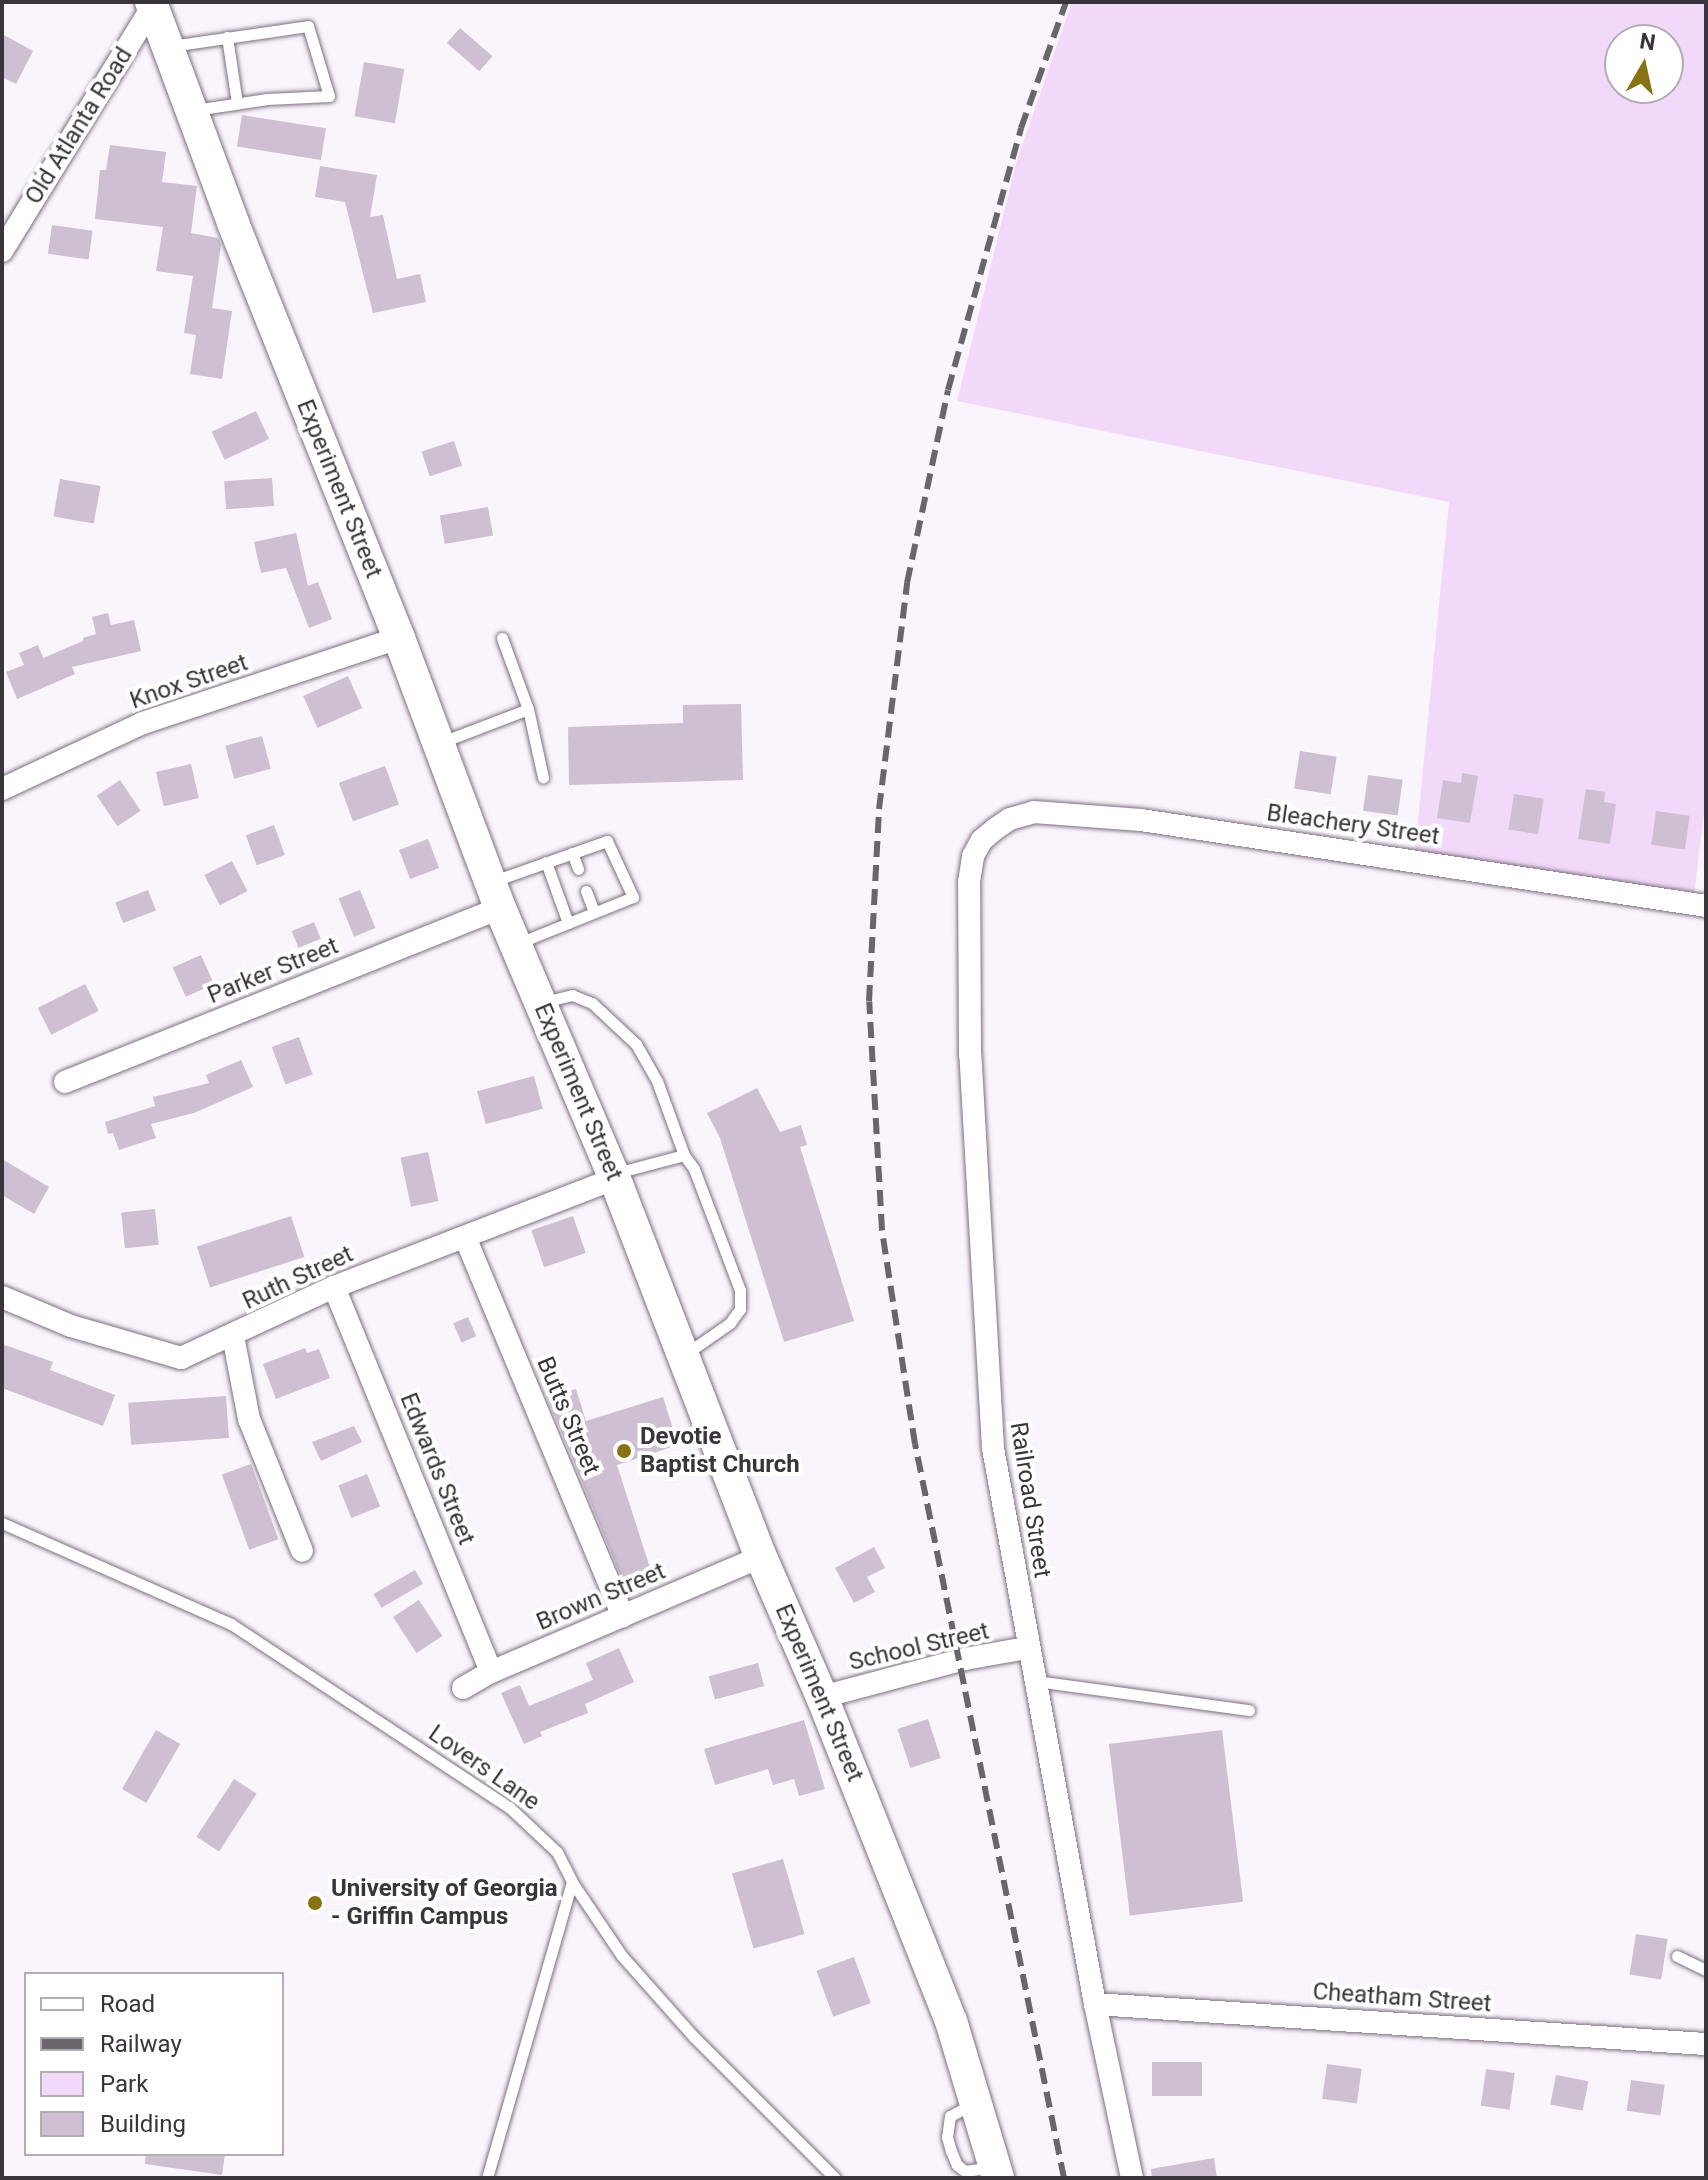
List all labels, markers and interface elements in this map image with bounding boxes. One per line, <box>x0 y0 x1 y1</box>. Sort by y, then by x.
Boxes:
north arrow <box>1604 24 1684 104</box>
text: N <box>1638 28 1657 55</box>
street label: Old Atlanta Road <box>19 42 139 210</box>
street label: Experiment Street <box>290 396 388 582</box>
street label: Knox Street <box>126 648 252 716</box>
street label: Bleachery Street <box>1265 799 1441 851</box>
street label: Parker Street <box>204 932 342 1010</box>
street label: Experiment Street <box>528 999 628 1185</box>
street label: Ruth Street <box>238 1240 358 1316</box>
street label: Butts Street <box>530 1353 606 1479</box>
street label: Edwards Street <box>393 1389 481 1549</box>
street label: Railroad Street <box>1004 1420 1056 1580</box>
place label: Devotie Baptist Church <box>640 1423 800 1479</box>
marker: Devotie Baptist Church <box>615 1442 633 1460</box>
street label: Brown Street <box>532 1557 670 1637</box>
street label: Experiment Street <box>769 1600 869 1786</box>
street label: School Street <box>846 1617 992 1677</box>
street label: Lovers Lane <box>423 1719 545 1817</box>
place label: University of Georgia - Griffin Campus <box>331 1875 558 1931</box>
marker: University of Georgia - Griffin Campus <box>306 1894 324 1912</box>
legend <box>24 1972 284 2156</box>
street label: Cheatham Street <box>1312 1977 1492 2019</box>
text: Road <box>100 1990 155 2018</box>
text: Railway <box>100 2030 182 2058</box>
text: Park <box>100 2070 148 2098</box>
text: Building <box>100 2110 186 2138</box>

